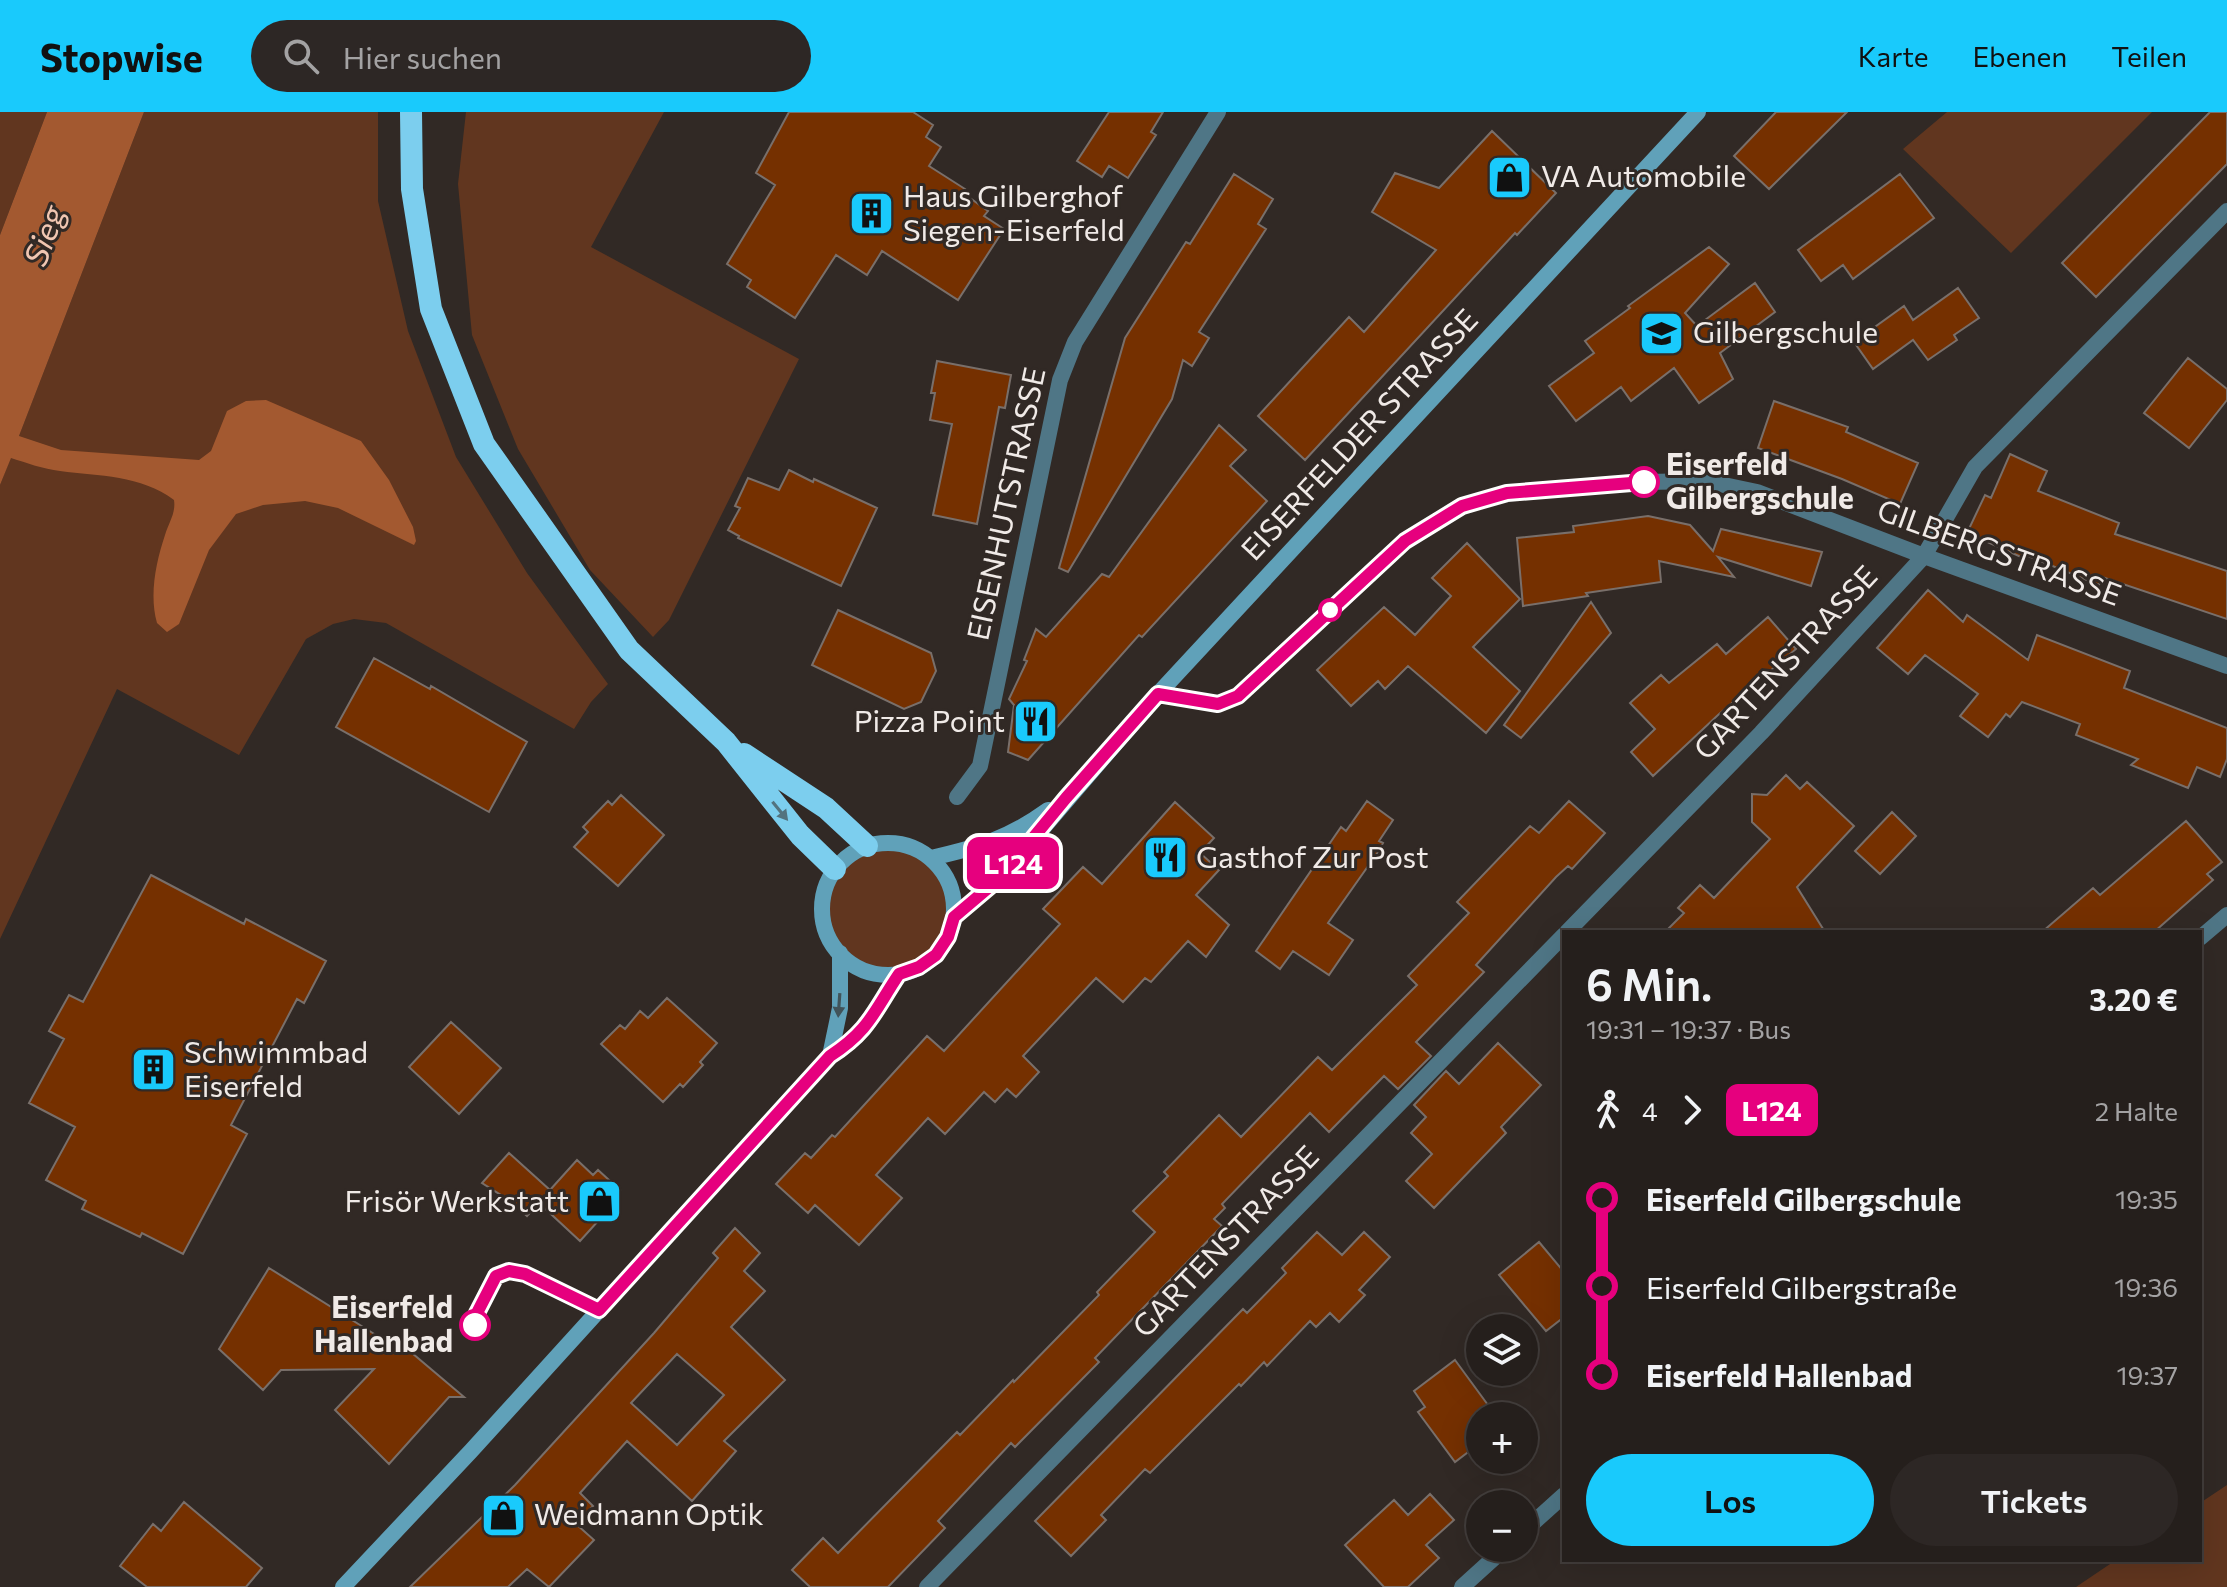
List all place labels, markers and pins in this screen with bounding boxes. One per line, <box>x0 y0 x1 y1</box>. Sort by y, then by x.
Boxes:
shop icon: VA Automobile <box>1486 153 1534 201</box>
place label: VA Automobile <box>1541 156 1746 193</box>
place label: Haus Gilberghof Siegen-Eiserfeld <box>903 176 1125 247</box>
building icon: Haus Gilberghof Siegen-Eiserfeld <box>848 190 896 238</box>
school or university icon: Gilbergschule <box>1638 309 1686 357</box>
place label: Gilbergschule <box>1693 312 1878 349</box>
place label: Eiserfeld Gilbergschule <box>1666 444 1854 515</box>
marker: Eiserfeld Gilbergschule <box>1629 467 1659 497</box>
unlabelled marker <box>1319 599 1341 621</box>
restaurant icon: Pizza Point <box>1012 698 1060 746</box>
place label: Pizza Point <box>854 701 1005 738</box>
restaurant icon: Gasthof Zur Post <box>1141 834 1189 882</box>
place label: Gasthof Zur Post <box>1196 837 1428 874</box>
place label: Schwimmbad Eiserfeld <box>184 1032 368 1103</box>
building icon: Schwimmbad Eiserfeld <box>129 1046 177 1094</box>
shop icon: Frisör Werkstatt <box>576 1178 624 1226</box>
place label: Frisör Werkstatt <box>345 1181 569 1218</box>
place label: Eiserfeld Hallenbad <box>314 1287 453 1358</box>
marker: Eiserfeld Hallenbad <box>460 1310 490 1340</box>
shop icon: Weidmann Optik <box>479 1491 527 1539</box>
place label: Weidmann Optik <box>534 1494 764 1531</box>

